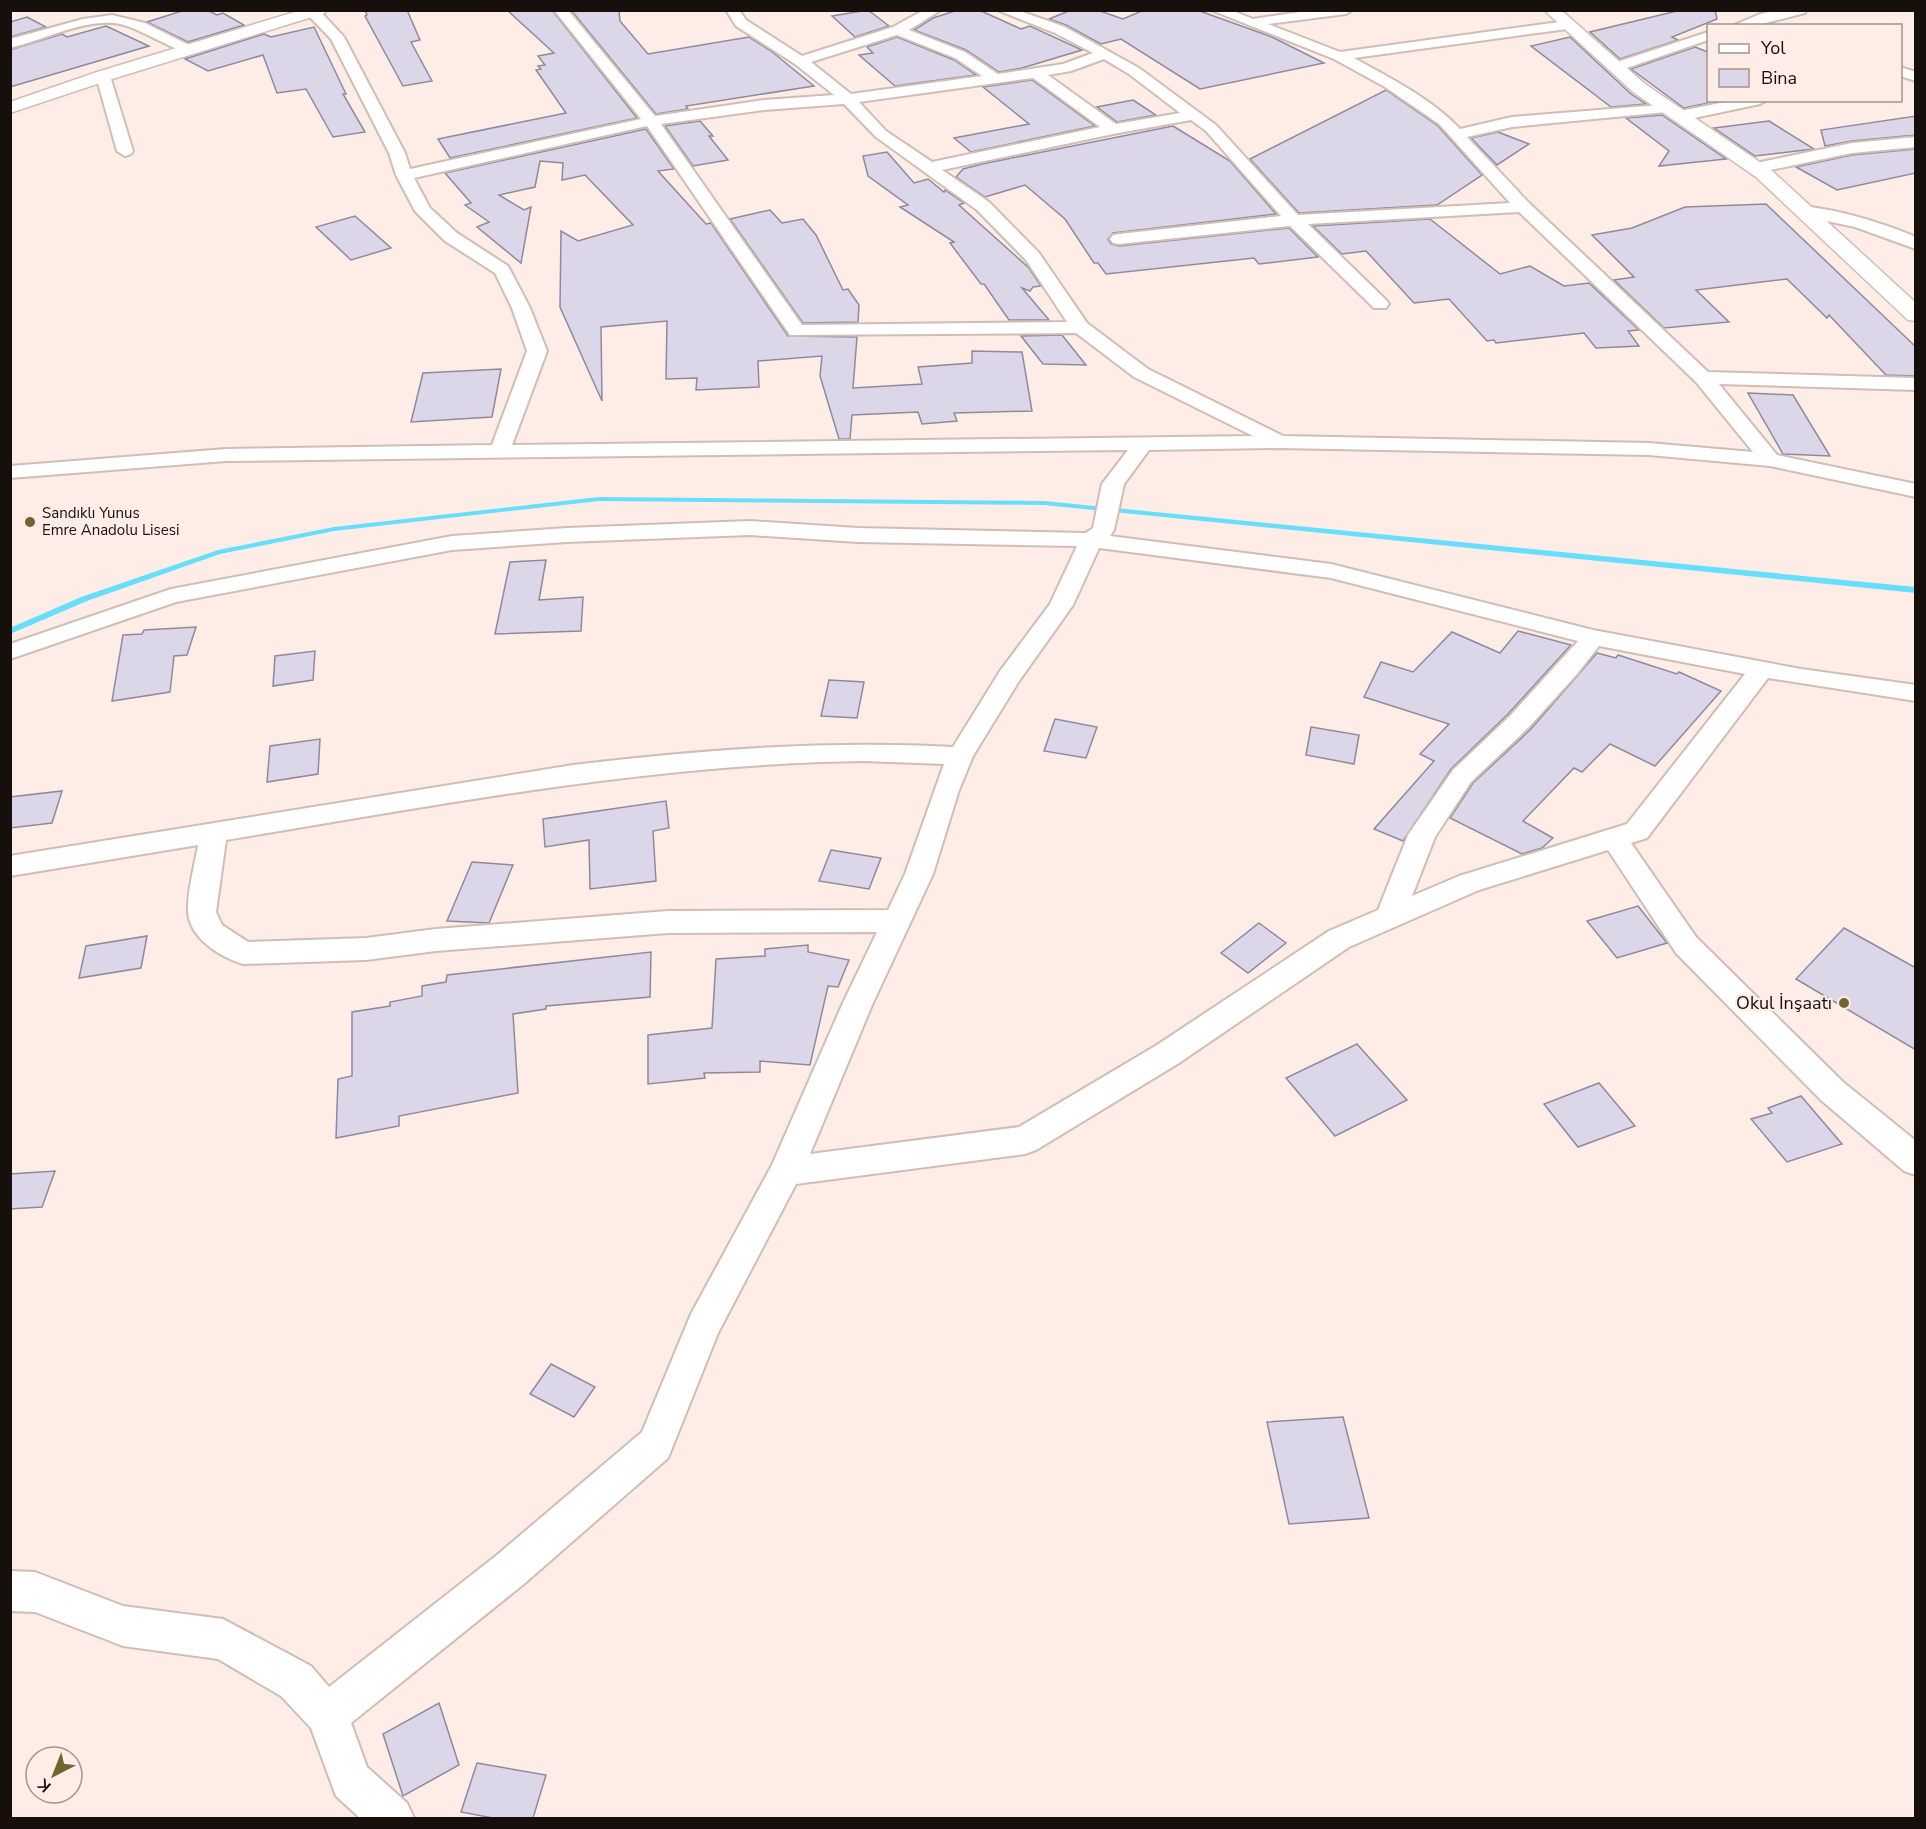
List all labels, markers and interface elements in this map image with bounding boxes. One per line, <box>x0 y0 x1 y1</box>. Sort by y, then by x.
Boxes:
legend <box>1707 24 1902 102</box>
text: Yol <box>1760 36 1786 60</box>
text: Bina <box>1761 66 1797 90</box>
place label: Sandıklı Yunus Emre Anadolu Lisesi <box>42 503 179 540</box>
marker: Sandıklı Yunus Emre Anadolu Lisesi <box>23 515 37 529</box>
place label: Okul İnşaatı <box>1736 991 1832 1015</box>
marker: Okul İnşaatı <box>1837 996 1851 1010</box>
north arrow <box>24 1745 84 1805</box>
text: K <box>32 1773 56 1797</box>

